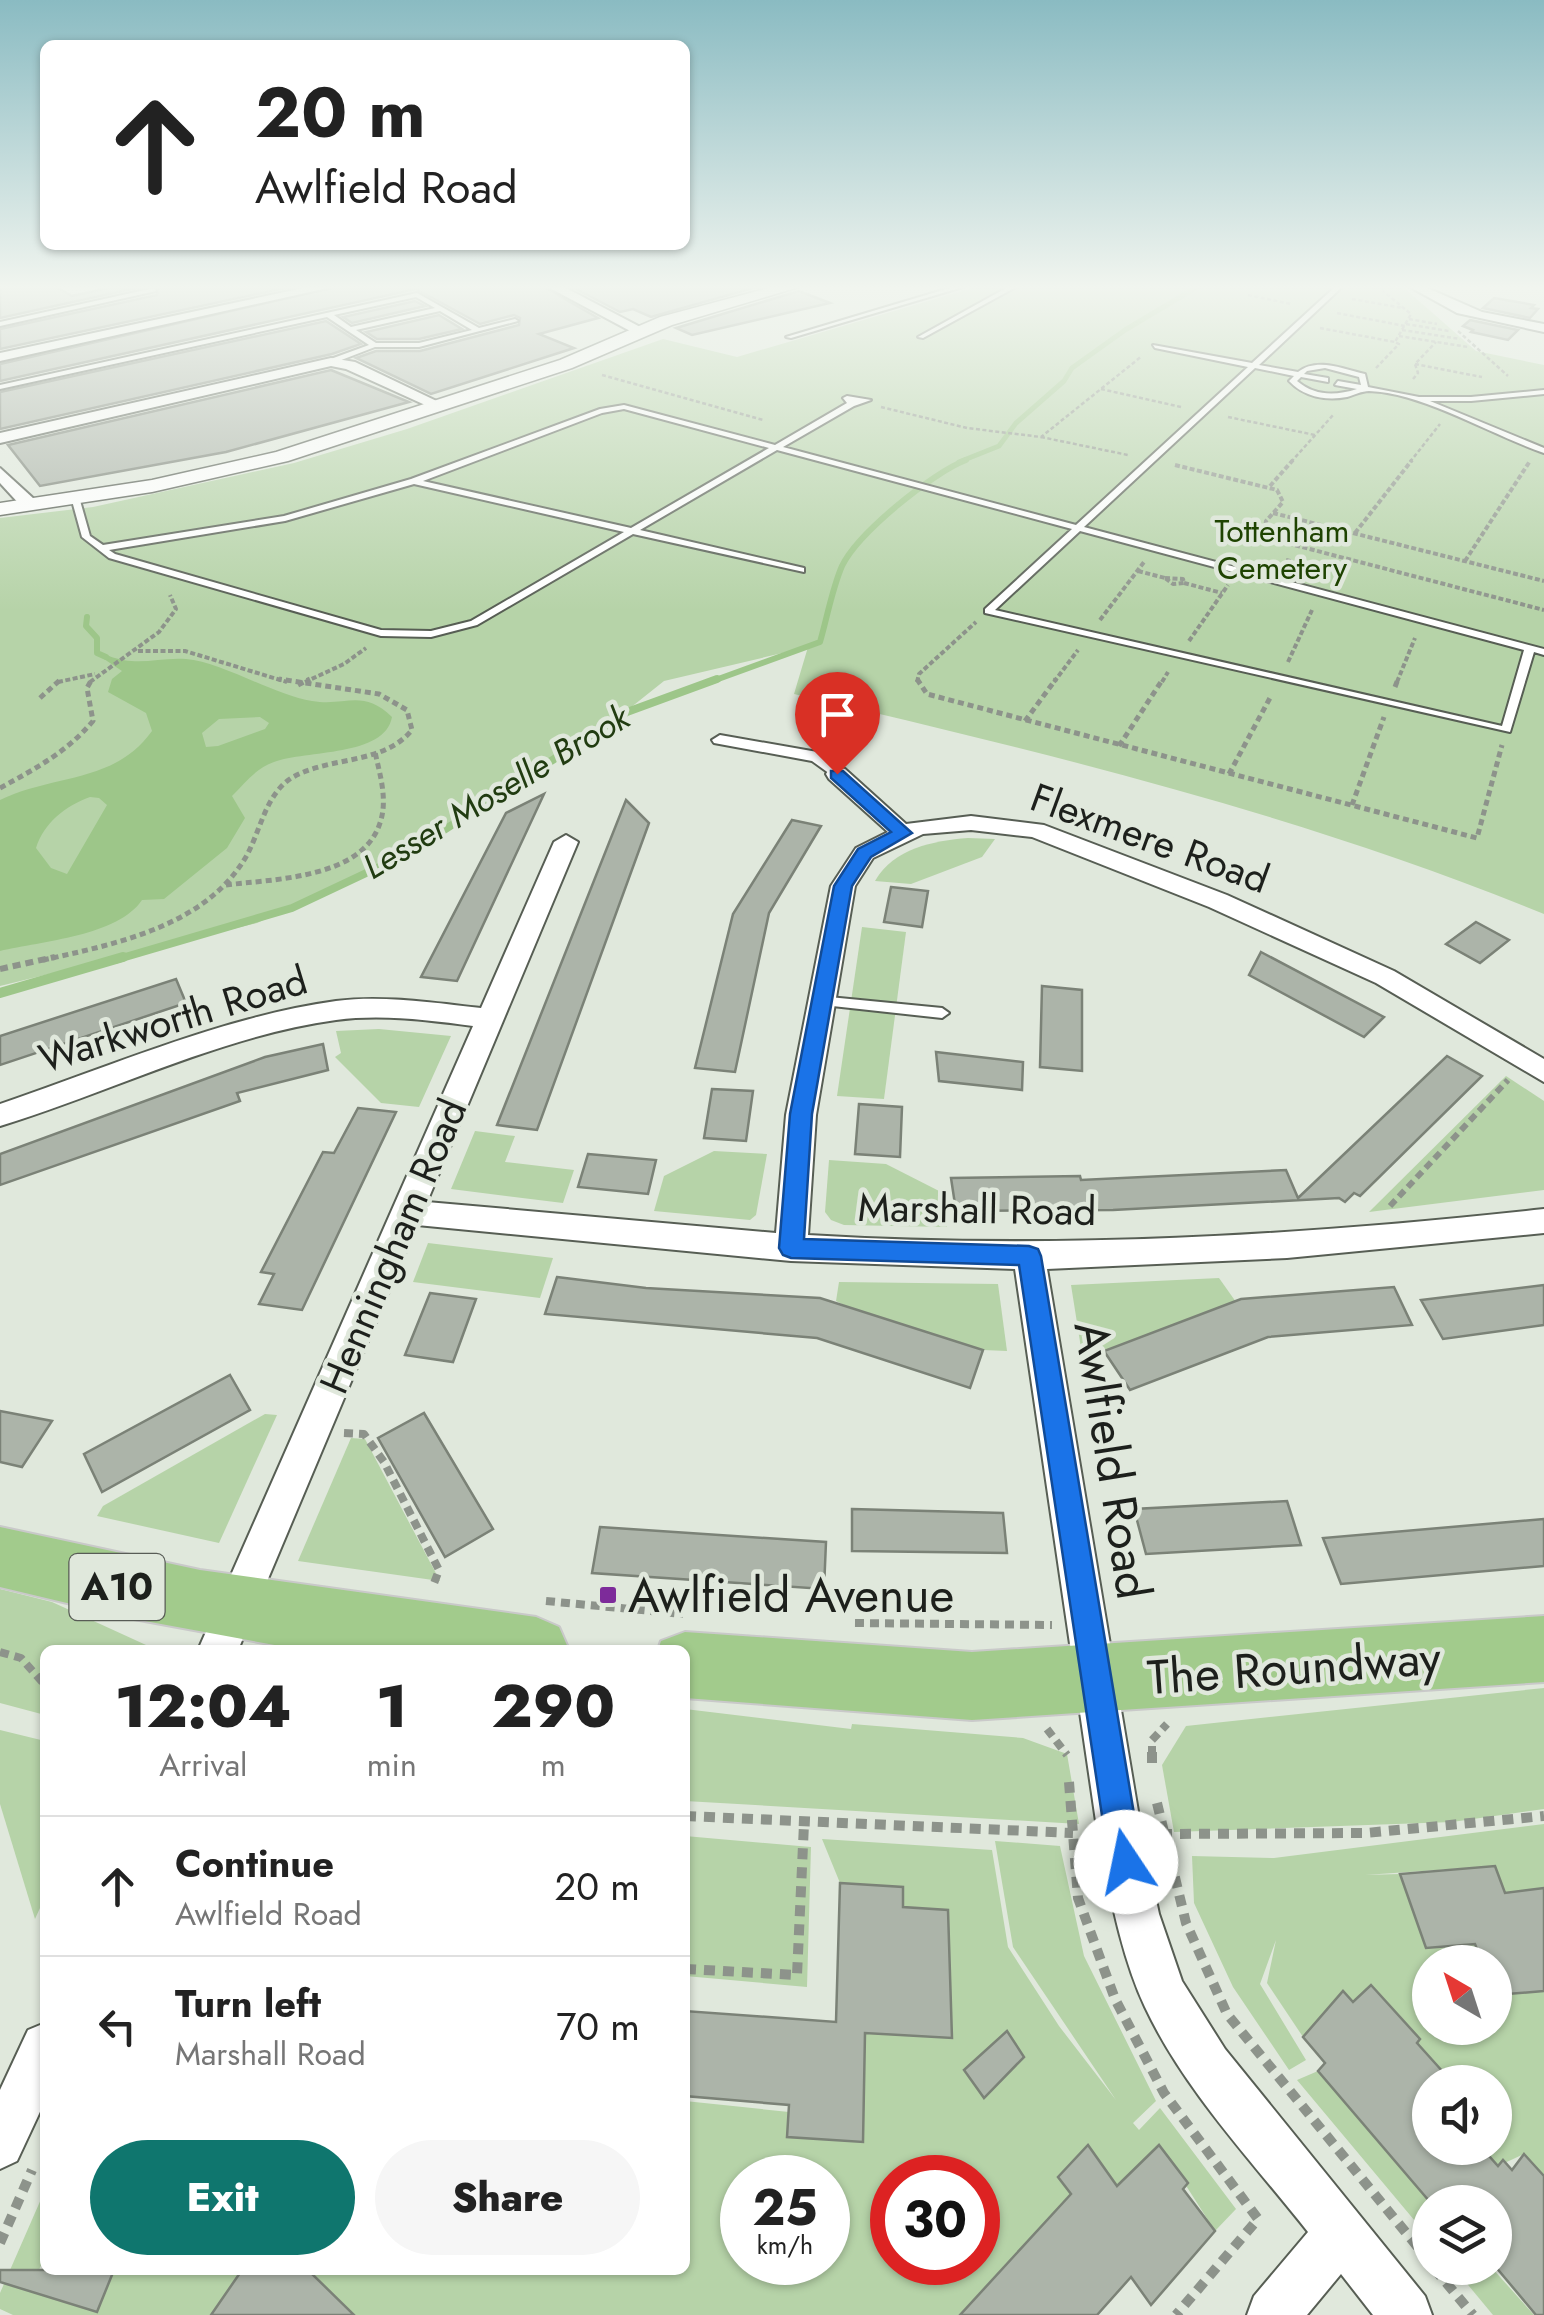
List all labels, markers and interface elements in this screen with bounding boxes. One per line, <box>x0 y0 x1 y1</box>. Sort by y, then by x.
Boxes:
text: 20 m <box>255 62 426 163</box>
icon: ahead <box>90 80 220 210</box>
text: Awlfield Road <box>255 155 518 220</box>
park label: Tottenham Cemetery <box>1215 508 1349 591</box>
pin <box>795 672 880 775</box>
icon: arrive <box>810 687 865 742</box>
water label: Lesser Moselle Brook <box>353 692 640 891</box>
street label: Flexmere Road <box>1023 768 1277 908</box>
street label: Warkworth Road <box>32 951 314 1087</box>
street label: Henningham Road <box>305 1090 481 1402</box>
street label: Marshall Road <box>857 1178 1097 1240</box>
street label: Awlfield Road <box>1057 1316 1169 1604</box>
road number: A10 <box>70 1554 164 1620</box>
place label: Awlfield Avenue <box>628 1561 954 1630</box>
marker: Awlfield Avenue <box>597 1584 619 1606</box>
street label: The Roundway <box>1145 1623 1444 1712</box>
text: 12:04 <box>115 1663 292 1750</box>
text: 1 <box>376 1663 408 1750</box>
text: 290 <box>492 1663 615 1750</box>
text: Arrival <box>159 1742 247 1788</box>
text: min <box>367 1742 417 1788</box>
text: m <box>541 1742 566 1788</box>
position arrow <box>1074 1810 1178 1914</box>
text: Continue <box>175 1836 334 1891</box>
icon: ahead <box>90 1859 145 1914</box>
text: 20 m <box>555 1859 640 1914</box>
text: Awlfield Road <box>175 1891 362 1937</box>
north arrow <box>1412 1945 1512 2045</box>
map controls <box>1412 1945 1512 2285</box>
text: Turn left <box>175 1976 321 2031</box>
icon: left <box>90 1999 145 2054</box>
text: 70 m <box>556 1999 640 2054</box>
text: Marshall Road <box>175 2031 366 2077</box>
button: sound <box>1412 2065 1512 2165</box>
button: Exit <box>90 2140 355 2255</box>
button: Share <box>375 2140 640 2255</box>
speed limit sign: 30 <box>870 2155 1000 2285</box>
text: 25 <box>752 2171 818 2244</box>
button: layers <box>1412 2185 1512 2285</box>
text: km/h <box>757 2227 813 2263</box>

